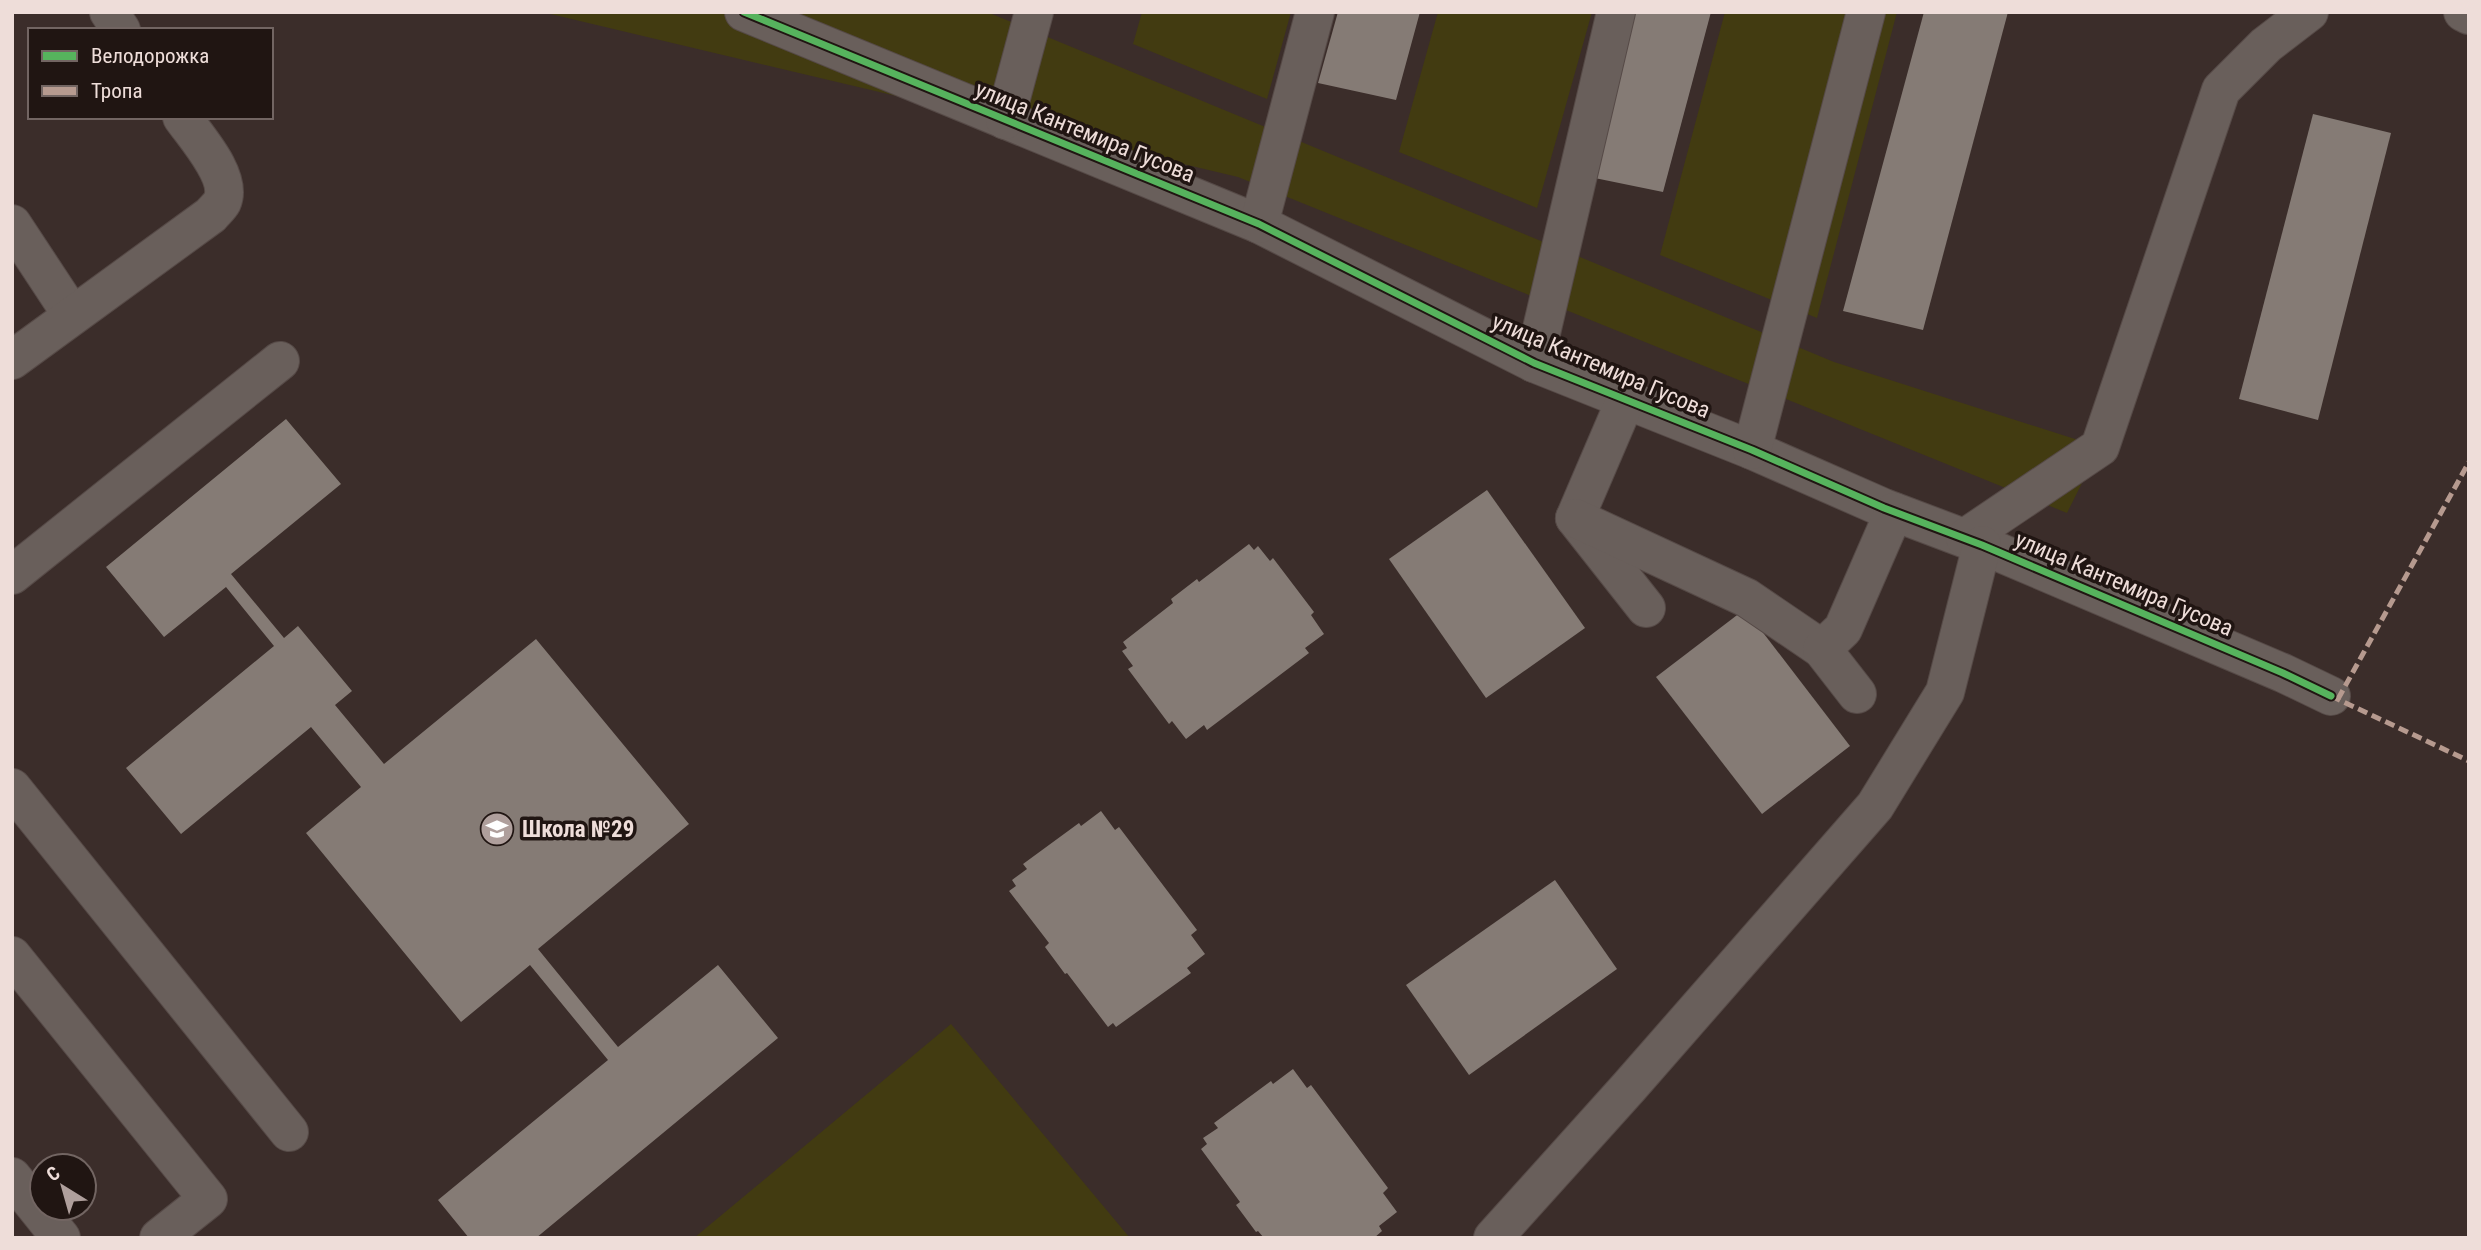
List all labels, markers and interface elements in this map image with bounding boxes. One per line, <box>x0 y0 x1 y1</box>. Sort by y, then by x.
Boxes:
legend <box>28 28 273 119</box>
text: Велодорожка <box>91 44 209 68</box>
street label: улица Кантемира Гусова <box>971 76 1199 188</box>
text: Тропа <box>91 79 142 103</box>
street label: улица Кантемира Гусова <box>1488 308 1714 424</box>
street label: улица Кантемира Гусова <box>2011 526 2237 642</box>
school or university icon: Школа №29 <box>478 810 516 848</box>
place label: Школа №29 <box>522 816 634 843</box>
north arrow <box>28 1152 98 1222</box>
text: С <box>42 1161 64 1186</box>

